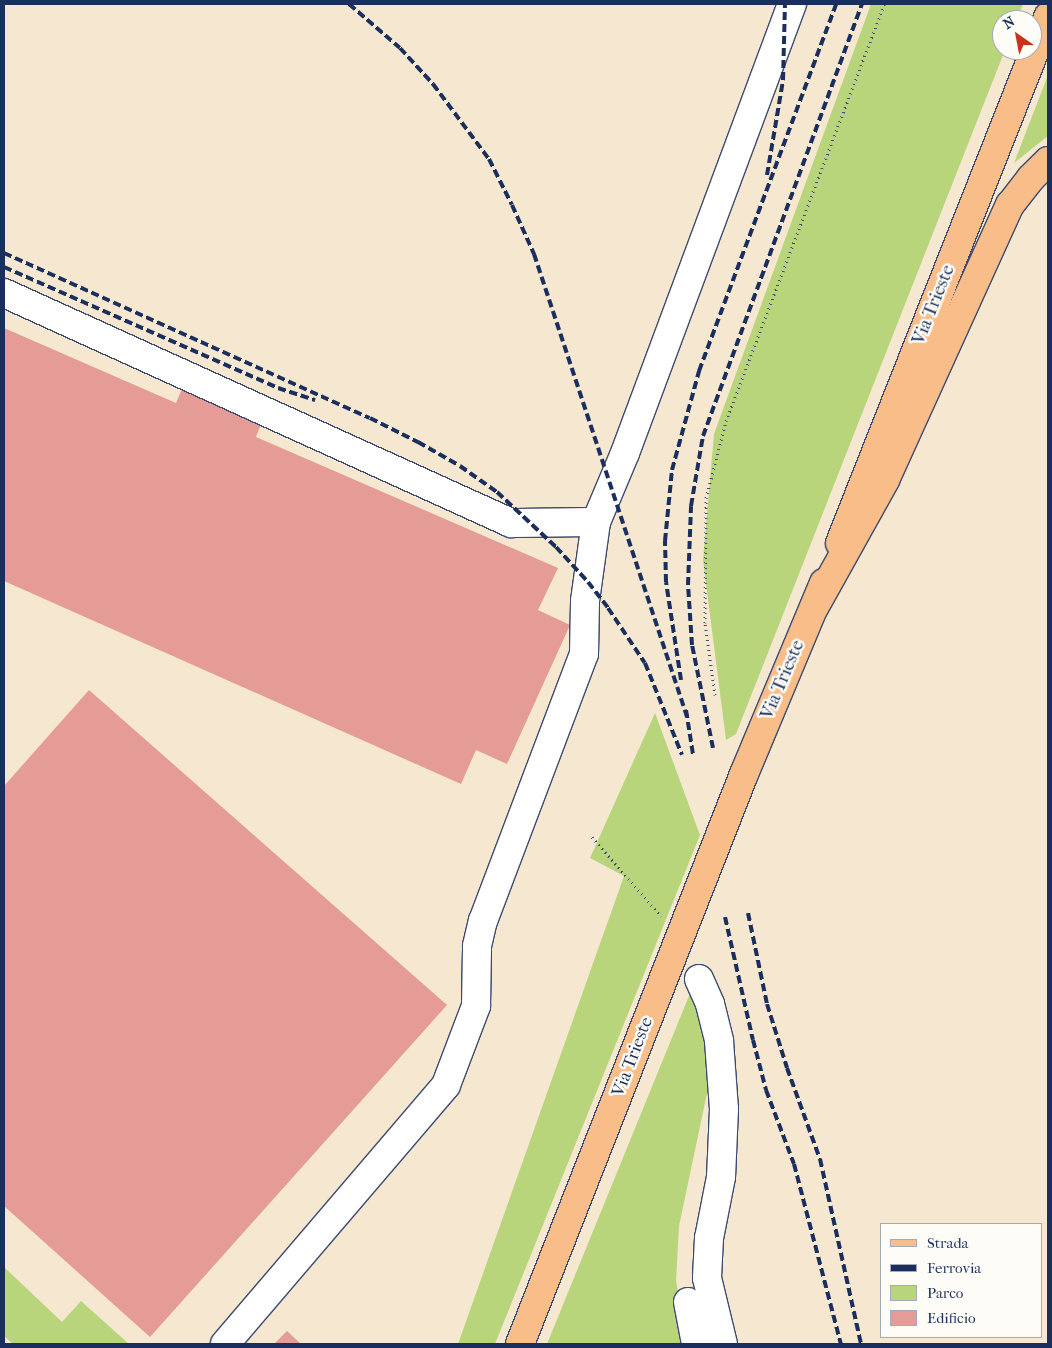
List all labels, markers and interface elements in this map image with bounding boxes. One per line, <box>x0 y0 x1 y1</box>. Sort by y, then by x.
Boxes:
north arrow <box>992 10 1042 60</box>
text: N <box>1000 13 1018 33</box>
street label: Via Trieste <box>908 262 960 348</box>
street label: Via Trieste <box>757 637 809 723</box>
street label: Via Trieste <box>608 1014 658 1100</box>
legend <box>880 1223 1042 1338</box>
text: Strada <box>927 1234 969 1252</box>
text: Ferrovia <box>927 1259 981 1277</box>
text: Parco <box>927 1284 963 1302</box>
text: Edificio <box>927 1309 976 1327</box>

